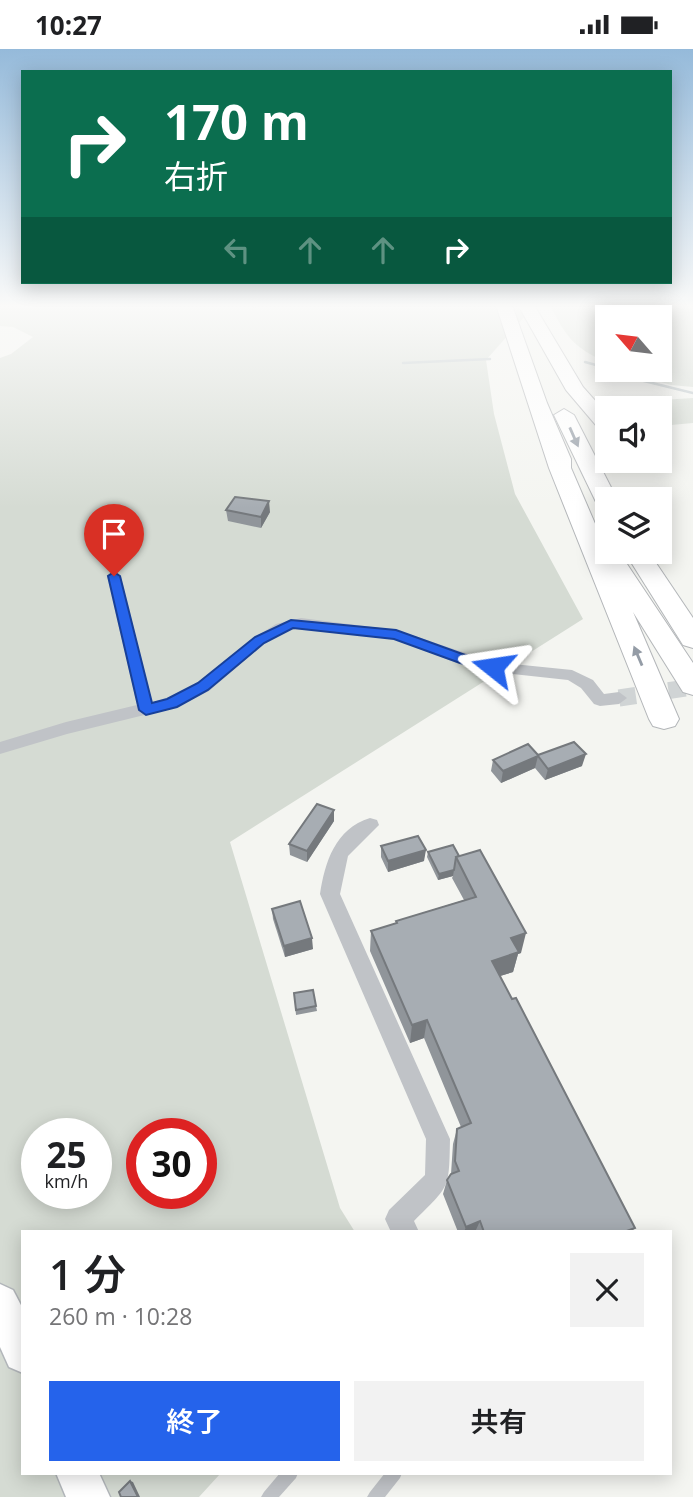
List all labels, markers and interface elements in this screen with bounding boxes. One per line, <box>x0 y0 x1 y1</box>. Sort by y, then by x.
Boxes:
text: 10:27 <box>35 7 102 43</box>
text: 170 m <box>164 88 309 154</box>
icon: right <box>49 98 140 189</box>
text: 右折 <box>164 154 228 197</box>
icon: left <box>218 231 256 269</box>
icon: ahead <box>291 231 329 269</box>
icon: ahead <box>364 231 402 269</box>
icon: right <box>437 231 475 269</box>
north arrow <box>595 305 672 381</box>
map controls <box>595 305 672 564</box>
button: sound <box>595 396 672 473</box>
one-way arrow <box>568 427 580 447</box>
button: layers <box>595 487 672 564</box>
pin <box>84 504 144 576</box>
icon: arrive <box>95 515 133 553</box>
position arrow <box>456 630 530 704</box>
one-way arrow <box>632 645 643 666</box>
speed limit sign: 30 <box>126 1118 217 1209</box>
text: 25 <box>46 1131 87 1178</box>
text: km/h <box>45 1169 88 1193</box>
text: 1 分 <box>49 1245 126 1302</box>
button: close <box>570 1253 644 1327</box>
text: 260 m · 10:28 <box>49 1300 192 1332</box>
button: 終了 <box>49 1381 340 1461</box>
button: 共有 <box>354 1381 644 1461</box>

